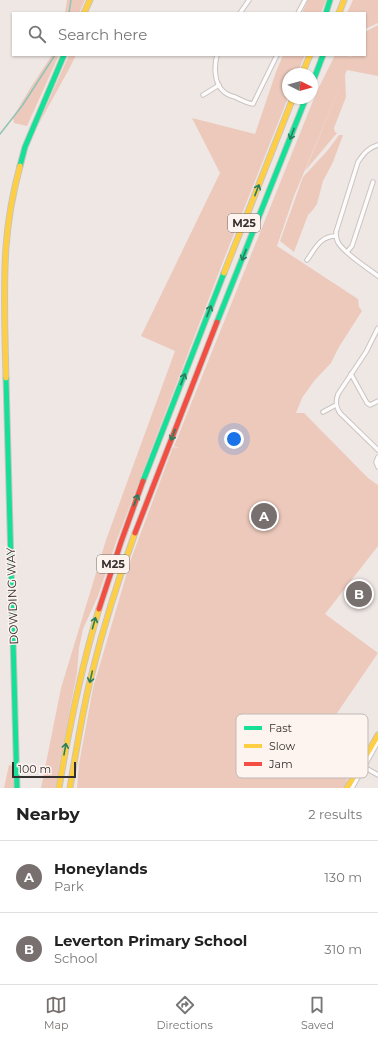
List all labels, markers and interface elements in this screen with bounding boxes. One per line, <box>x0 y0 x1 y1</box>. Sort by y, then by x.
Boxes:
search box <box>12 12 366 56</box>
icon: search <box>26 23 48 45</box>
text: Search here <box>58 25 147 44</box>
north arrow <box>282 68 318 104</box>
one-way arrow <box>288 128 296 140</box>
one-way arrow <box>253 185 261 197</box>
road number: M25 <box>228 214 260 232</box>
one-way arrow <box>240 249 247 261</box>
one-way arrow <box>206 306 214 318</box>
one-way arrow <box>180 373 188 385</box>
one-way arrow <box>169 428 176 440</box>
your location <box>224 429 244 449</box>
one-way arrow <box>133 494 141 506</box>
pin: A <box>251 501 277 531</box>
street label: DOWDING WAY <box>3 547 21 645</box>
road number: M25 <box>97 555 129 573</box>
pin: B <box>346 579 372 609</box>
one-way arrow <box>91 617 99 630</box>
one-way arrow <box>87 670 94 683</box>
legend <box>236 714 368 778</box>
text: Fast <box>269 721 293 735</box>
text: Slow <box>269 739 295 753</box>
one-way arrow <box>62 743 70 756</box>
text: Jam <box>268 757 293 771</box>
scale bar <box>12 760 76 779</box>
text: 100 m <box>18 762 51 776</box>
text: Nearby <box>16 804 80 824</box>
text: 2 results <box>308 806 362 822</box>
text: Honeylands <box>54 859 147 878</box>
text: A <box>24 869 34 885</box>
text: 130 m <box>324 869 362 885</box>
text: Park <box>54 878 84 894</box>
text: Leverton Primary School <box>54 931 247 950</box>
text: B <box>24 941 34 957</box>
text: 310 m <box>324 941 362 957</box>
text: School <box>54 950 98 966</box>
tab: Map <box>44 994 68 1032</box>
tab: Directions <box>157 994 213 1032</box>
tab: Saved <box>301 994 334 1032</box>

